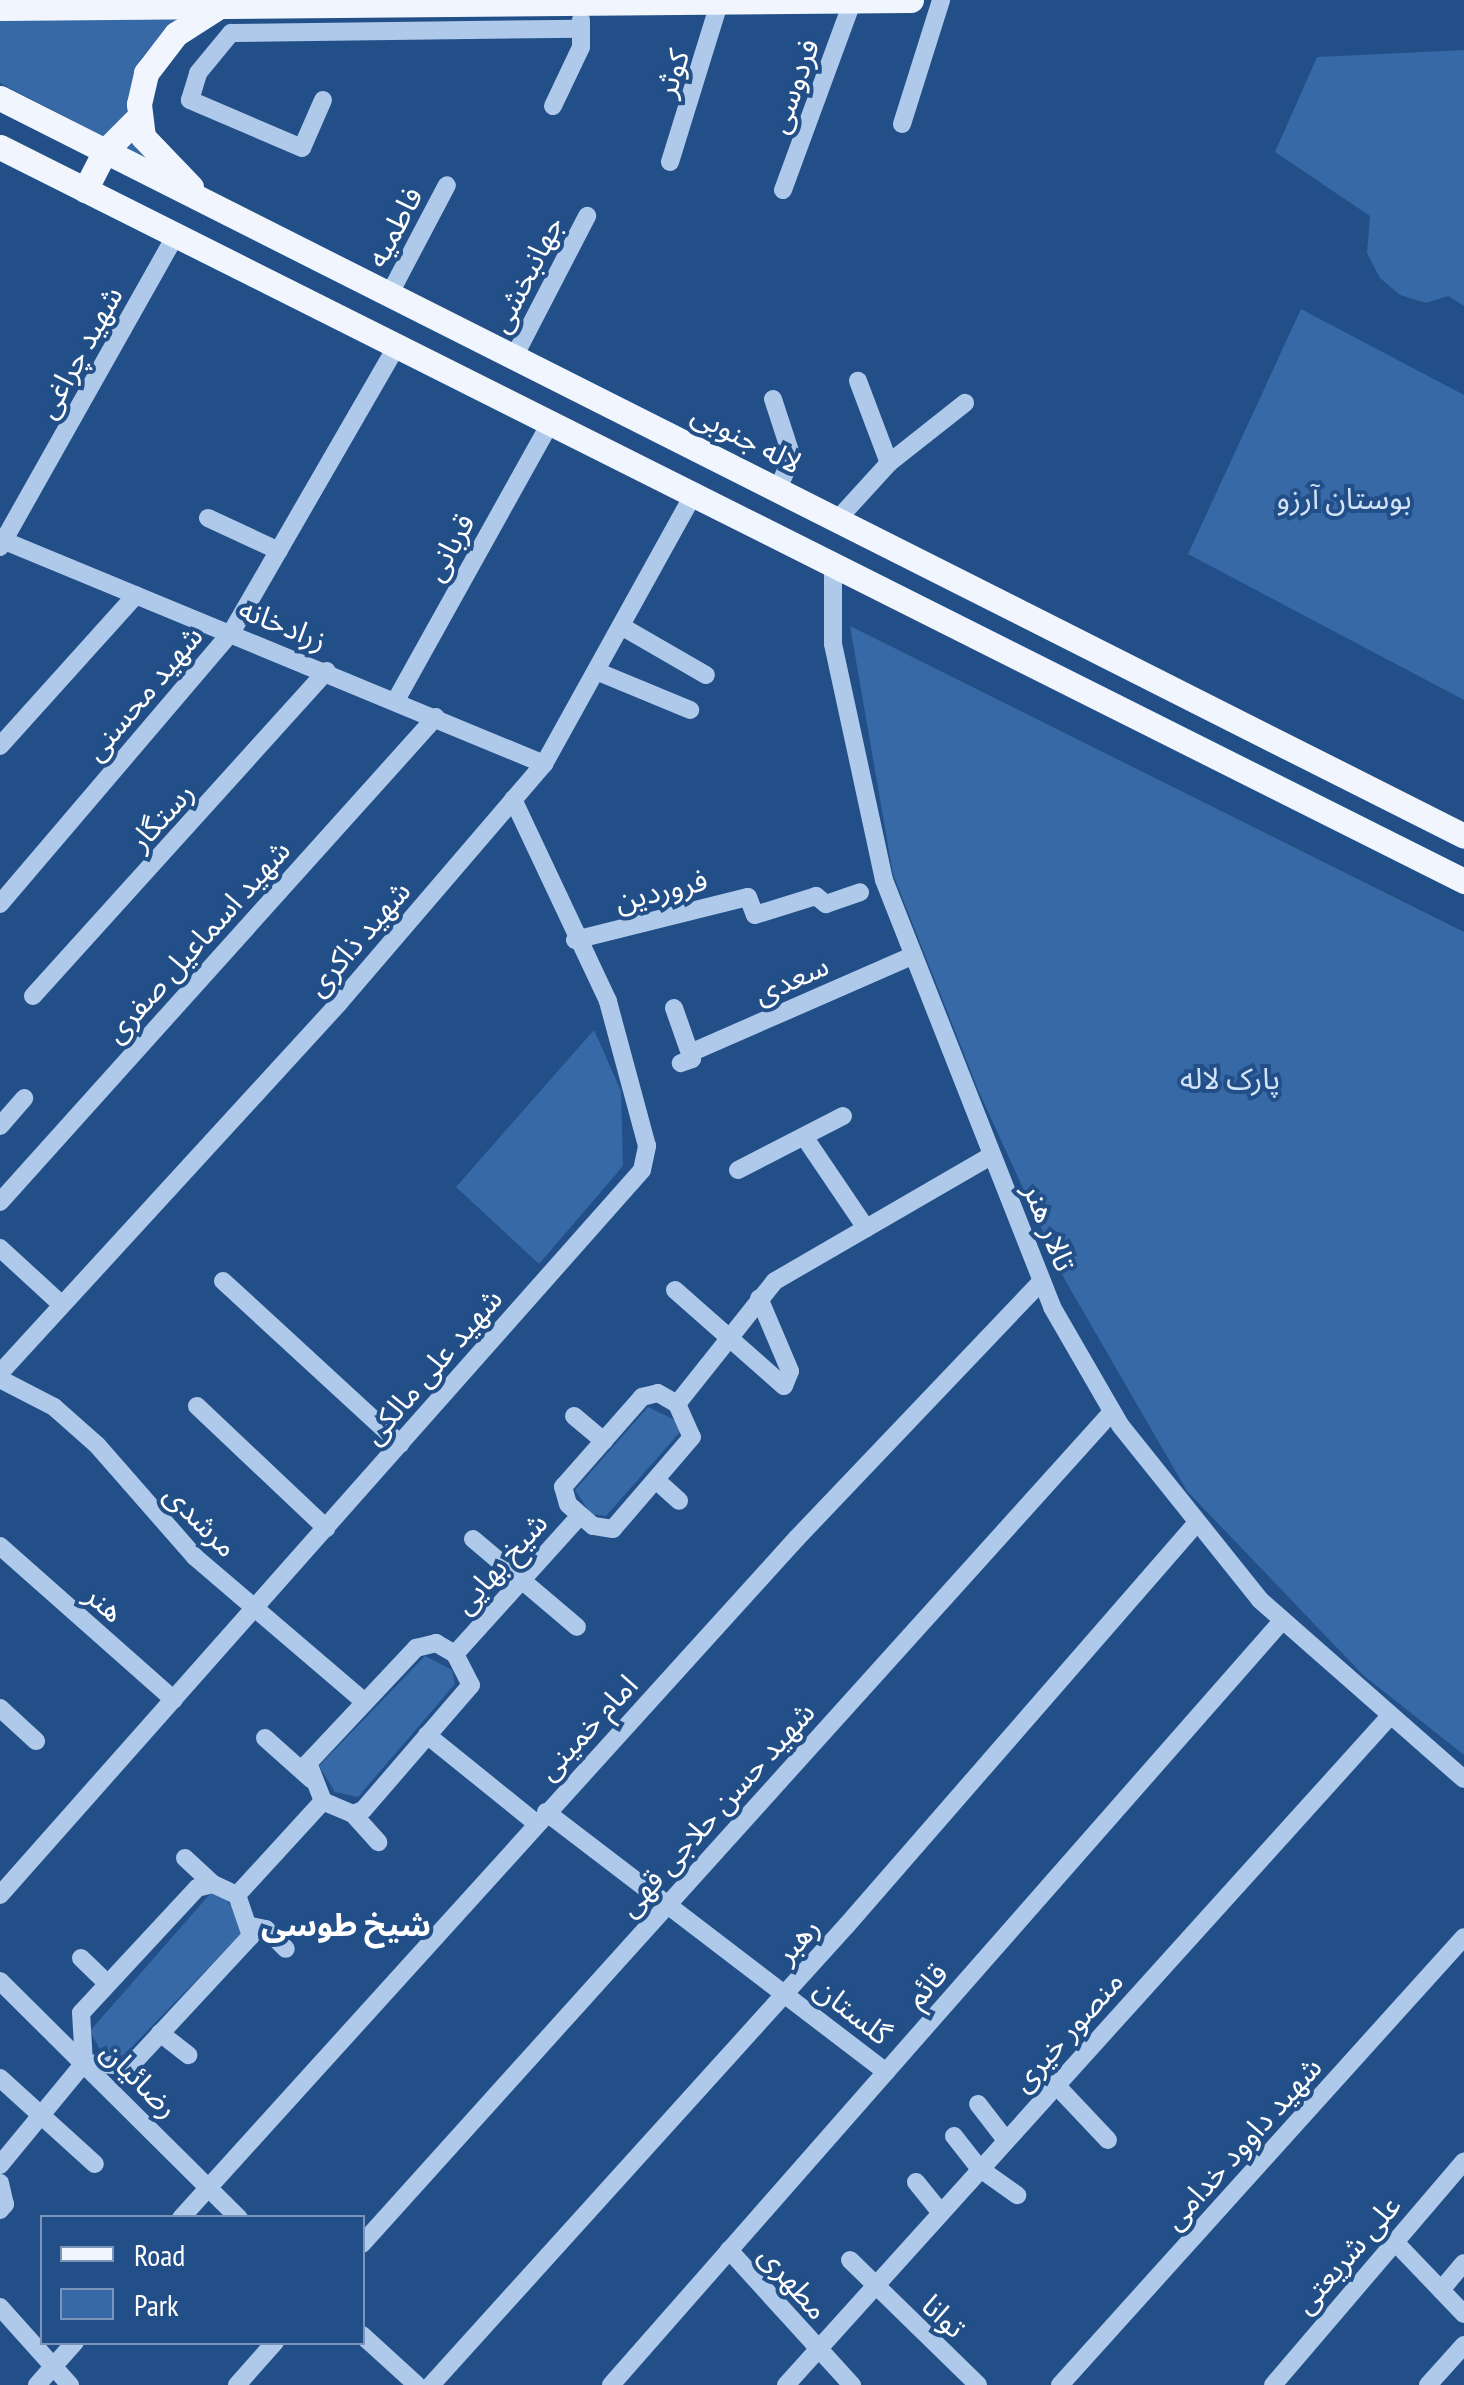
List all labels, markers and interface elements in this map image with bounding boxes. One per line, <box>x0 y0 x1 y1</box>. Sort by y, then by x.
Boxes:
street label: فردوسی <box>759 34 827 138</box>
street label: کوثر <box>647 45 697 101</box>
street label: فاطمیه <box>358 181 430 273</box>
street label: جهانبخشی <box>481 209 571 339</box>
street label: شهید چراغی <box>28 280 130 424</box>
street label: لاله جنوبی <box>686 395 808 481</box>
park label: بوستان آرزو <box>1276 480 1412 516</box>
street label: قربانی <box>416 507 482 587</box>
street label: زرادخانه <box>234 590 332 658</box>
street label: شهید محسنی <box>76 618 210 768</box>
street label: رستگار <box>121 774 201 858</box>
street label: شهید اسماعیل صفری <box>97 832 297 1050</box>
street label: فروردین <box>611 861 711 919</box>
street label: شهید ذاکری <box>298 873 418 1003</box>
street label: سعدی <box>748 947 834 1011</box>
park label: پارک لاله <box>1180 1060 1280 1096</box>
street label: تالار هنر <box>1016 1178 1084 1276</box>
street label: شهید علی مالکی <box>355 1281 509 1451</box>
street label: مرشدی <box>157 1476 245 1564</box>
street label: شیخ بهایی <box>445 1505 555 1621</box>
street label: هنر <box>78 1576 132 1630</box>
street label: امام خمینی <box>529 1667 645 1787</box>
street label: شهید حسن حلاجی قهی <box>610 1694 822 1924</box>
district label: شیخ طوسی <box>261 1905 431 1943</box>
street label: رهبر <box>767 1910 827 1970</box>
street label: قائم <box>897 1955 955 2015</box>
street label: منصور خیری <box>1004 1963 1130 2099</box>
street label: گلستان <box>808 1970 898 2052</box>
street label: رضائیان <box>94 2033 186 2125</box>
street label: شهید داوود خدامی <box>1155 2049 1329 2237</box>
street label: علی شریعتی <box>1286 2188 1408 2320</box>
legend <box>40 2215 365 2345</box>
text: Road <box>134 2235 185 2274</box>
street label: مطهری <box>752 2237 836 2327</box>
text: Park <box>134 2285 179 2324</box>
street label: توانا <box>915 2287 973 2345</box>

